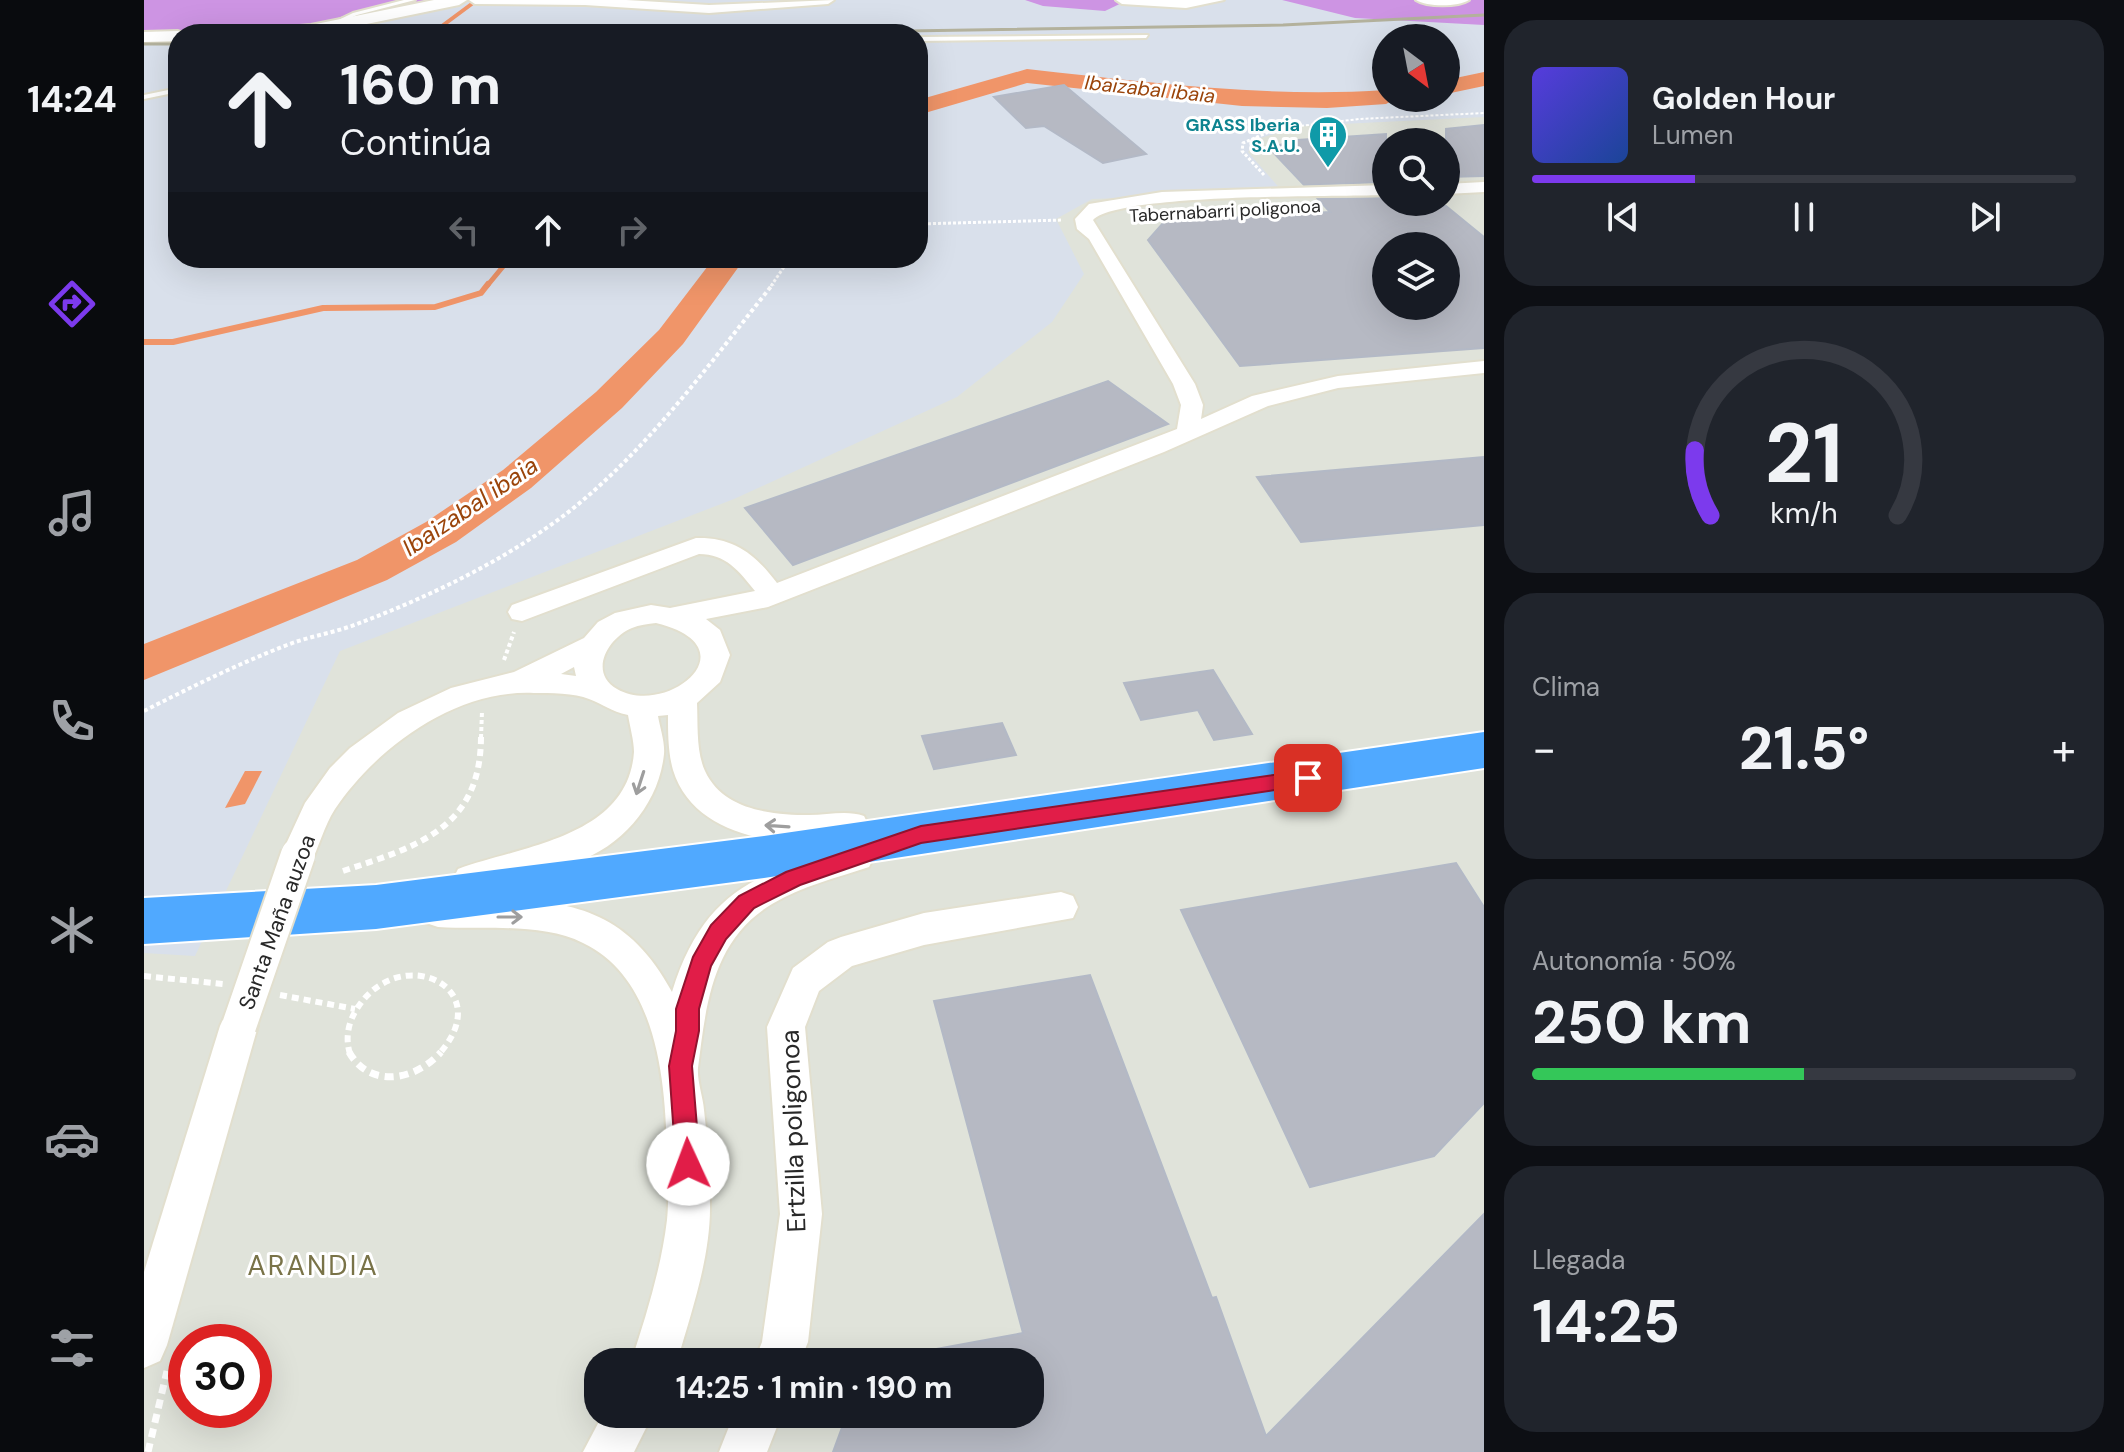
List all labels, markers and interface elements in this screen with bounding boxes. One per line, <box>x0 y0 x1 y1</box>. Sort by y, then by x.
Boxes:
north arrow <box>1372 24 1460 112</box>
map controls <box>1372 24 1460 320</box>
text: 160 m <box>340 48 501 121</box>
icon: ahead <box>208 56 312 160</box>
water label: Ibaizabal ibaia <box>1083 69 1217 109</box>
text: 14:24 <box>27 76 117 123</box>
text: Golden Hour <box>1652 79 1835 118</box>
place label: GRASS Iberia S.A.U. <box>1186 113 1300 158</box>
building icon: GRASS Iberia S.A.U. <box>1307 114 1349 169</box>
text: Lumen <box>1652 118 1733 152</box>
text: Continúa <box>340 119 491 166</box>
button: search <box>1372 128 1460 216</box>
street label: Tabernabarri poligonoa <box>1129 194 1321 228</box>
icon: previous <box>1601 195 1645 239</box>
icon: pause <box>1782 195 1826 239</box>
icon: next <box>1963 195 2007 239</box>
icon: left <box>442 208 486 252</box>
icon: ahead <box>526 208 570 252</box>
icon: right <box>610 208 654 252</box>
button: layers <box>1372 232 1460 320</box>
icon: directions <box>44 276 100 332</box>
text: 21 <box>1765 398 1843 507</box>
water label: Ibaizabal ibaia <box>396 449 544 563</box>
icon: music <box>44 485 100 541</box>
text: km/h <box>1770 495 1838 532</box>
text: Clima <box>1532 670 1600 704</box>
icon: phone <box>44 693 100 749</box>
text: 21.5° <box>1739 709 1869 788</box>
text: − <box>1532 720 1556 778</box>
text: + <box>2052 720 2076 778</box>
pin <box>1274 744 1342 812</box>
icon: arrive <box>1286 756 1330 800</box>
one-way arrow <box>632 770 647 796</box>
one-way arrow <box>764 818 791 833</box>
street label: Santa Maña auzoa <box>232 830 322 1014</box>
icon: climate <box>44 902 100 958</box>
one-way arrow <box>496 909 523 925</box>
text: Autonomía · 50% <box>1532 944 1736 978</box>
text: 250 km <box>1532 983 1751 1062</box>
street label: Ertzilla poligonoa <box>772 1029 814 1233</box>
icon: car <box>44 1111 100 1167</box>
position arrow <box>646 1122 730 1206</box>
text: Llegada <box>1532 1243 1625 1277</box>
district label: ARANDIA <box>247 1247 379 1284</box>
text: 14:25 <box>1532 1282 1680 1361</box>
icon: filters <box>44 1320 100 1376</box>
speed limit sign: 30 <box>168 1324 272 1428</box>
text: 14:25 · 1 min · 190 m <box>676 1368 952 1407</box>

